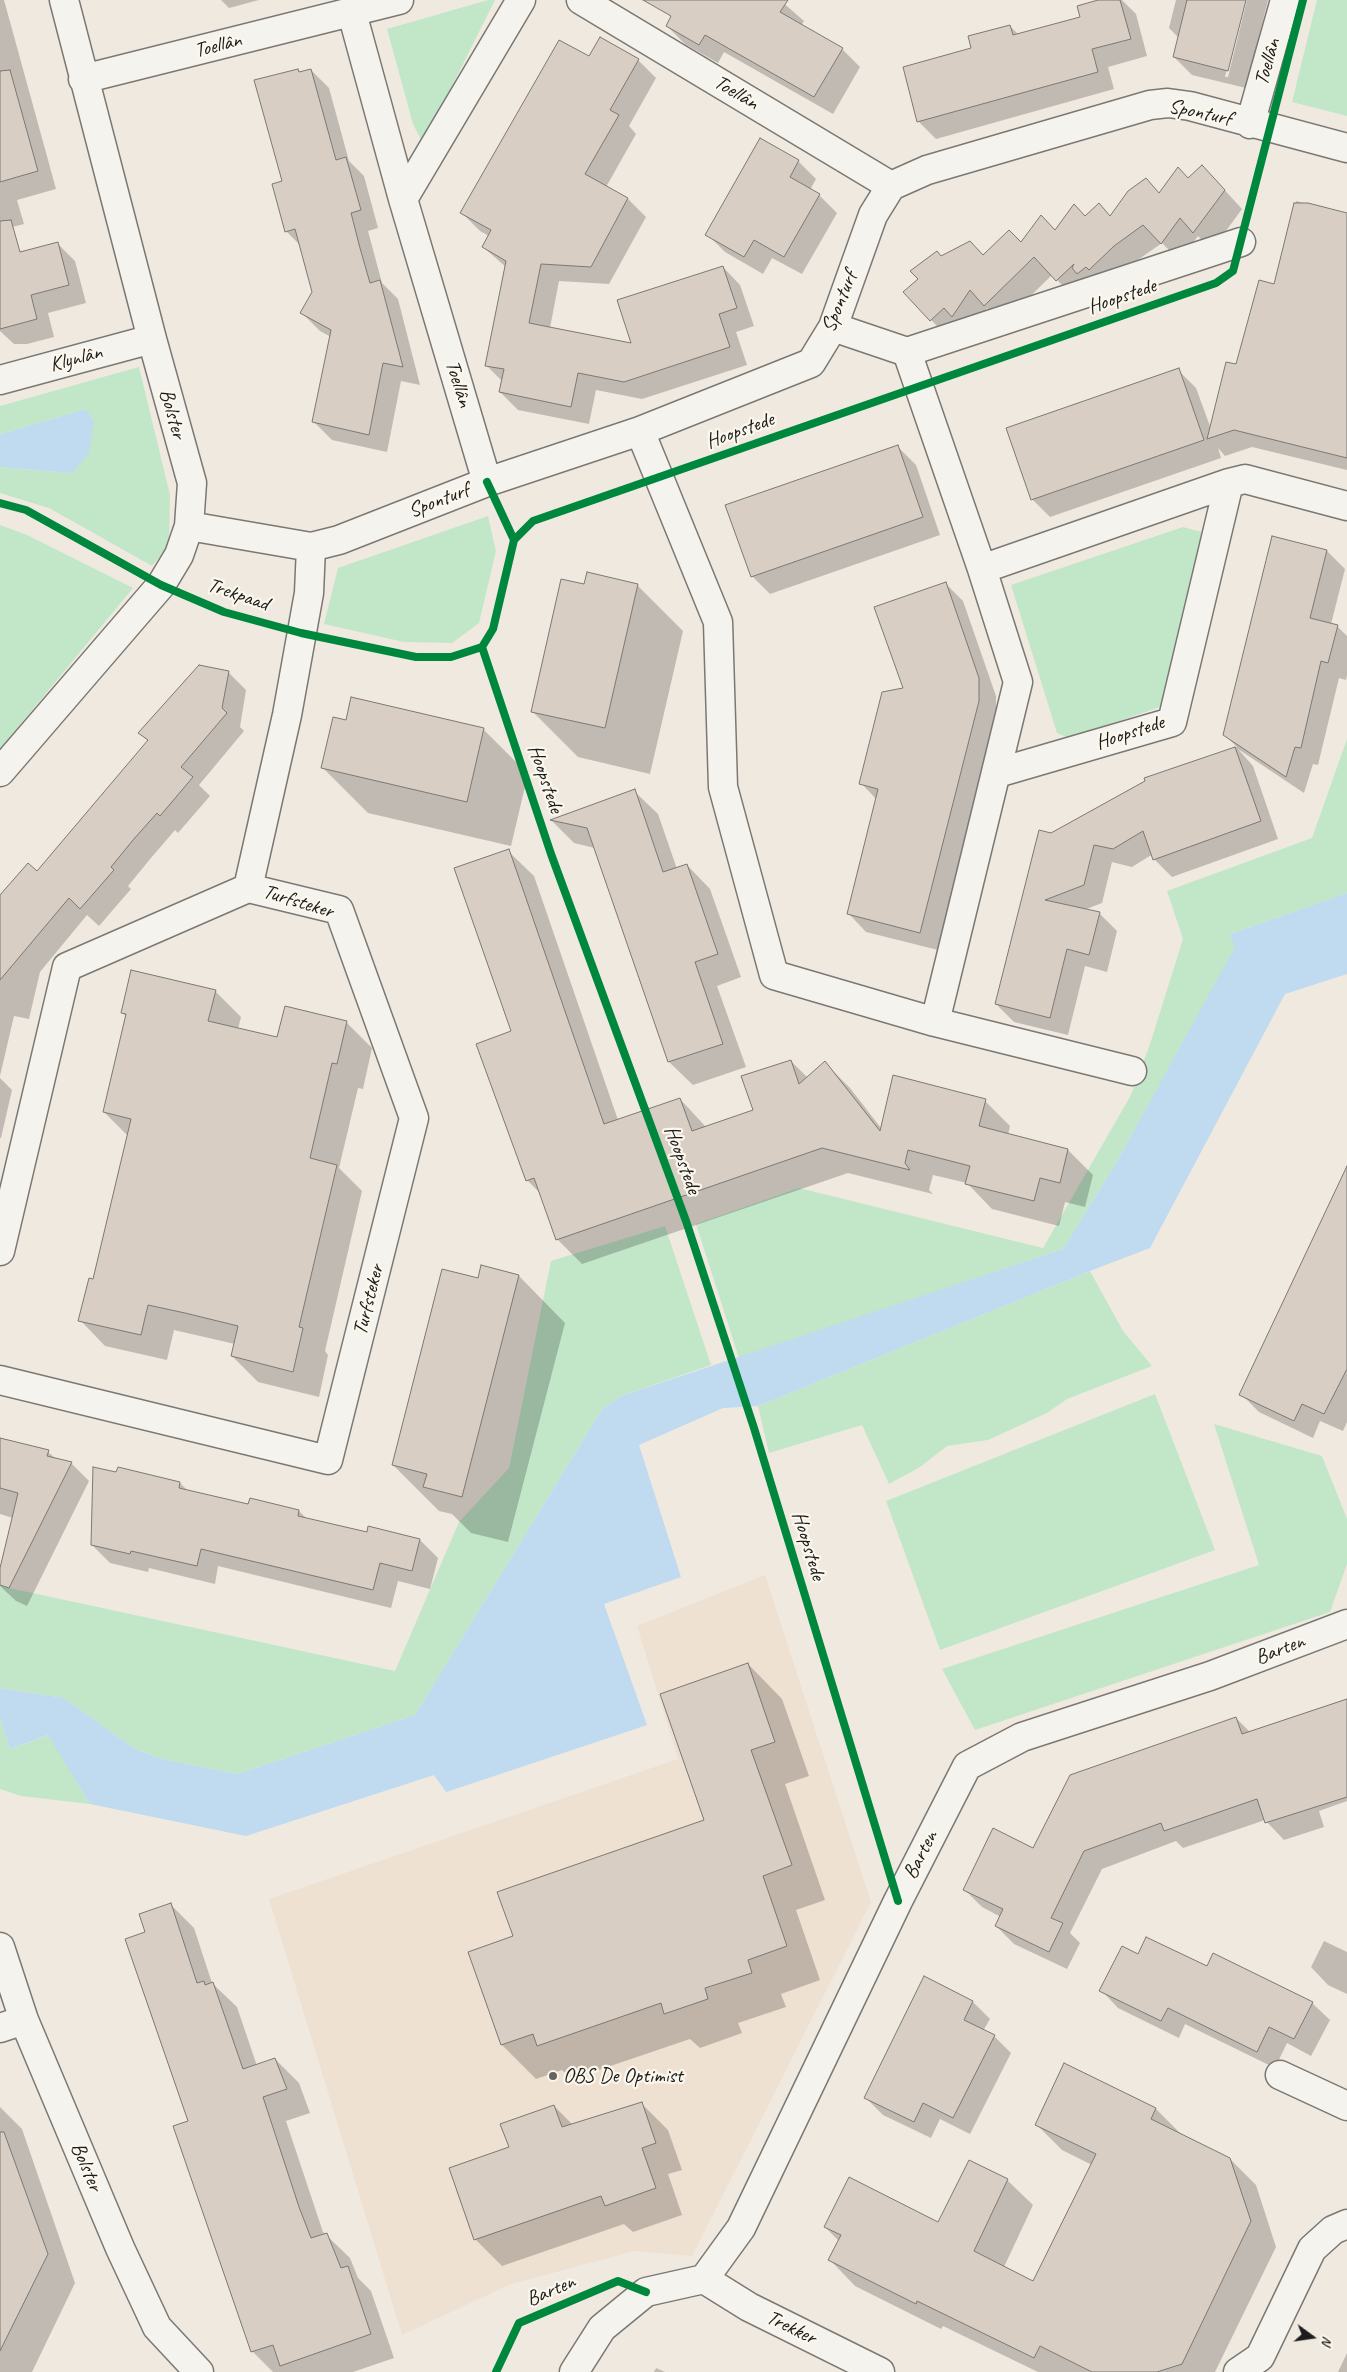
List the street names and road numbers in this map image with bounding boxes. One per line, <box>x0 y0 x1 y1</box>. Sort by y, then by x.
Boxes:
street label: Toellân <box>192 28 244 64</box>
street label: Toellân <box>1249 36 1287 88</box>
street label: Toellân <box>709 70 763 116</box>
street label: Sponturf <box>1166 94 1234 132</box>
street label: Sponturf <box>816 268 864 336</box>
street label: Hoopstede <box>1085 274 1159 320</box>
street label: Klynlân <box>47 340 105 378</box>
street label: Toellân <box>439 358 477 410</box>
street label: Bolster <box>153 386 191 442</box>
street label: Hoopstede <box>703 407 777 455</box>
street label: Sponturf <box>405 478 473 524</box>
street label: Trekpaad <box>204 573 272 617</box>
street label: Hoopstede <box>1093 710 1167 756</box>
street label: Hoopstede <box>522 742 568 816</box>
street label: Turfsteker <box>260 879 336 925</box>
street label: Hoopstede <box>658 1123 706 1197</box>
street label: Turfsteker <box>348 1262 390 1338</box>
street label: Hoopstede <box>786 1509 830 1583</box>
street label: Barten <box>1252 1629 1308 1671</box>
street label: Barten <box>898 1827 944 1883</box>
street label: Bolster <box>65 2139 107 2195</box>
street label: Barten <box>523 2269 579 2313</box>
street label: Trekker <box>762 2305 820 2351</box>

